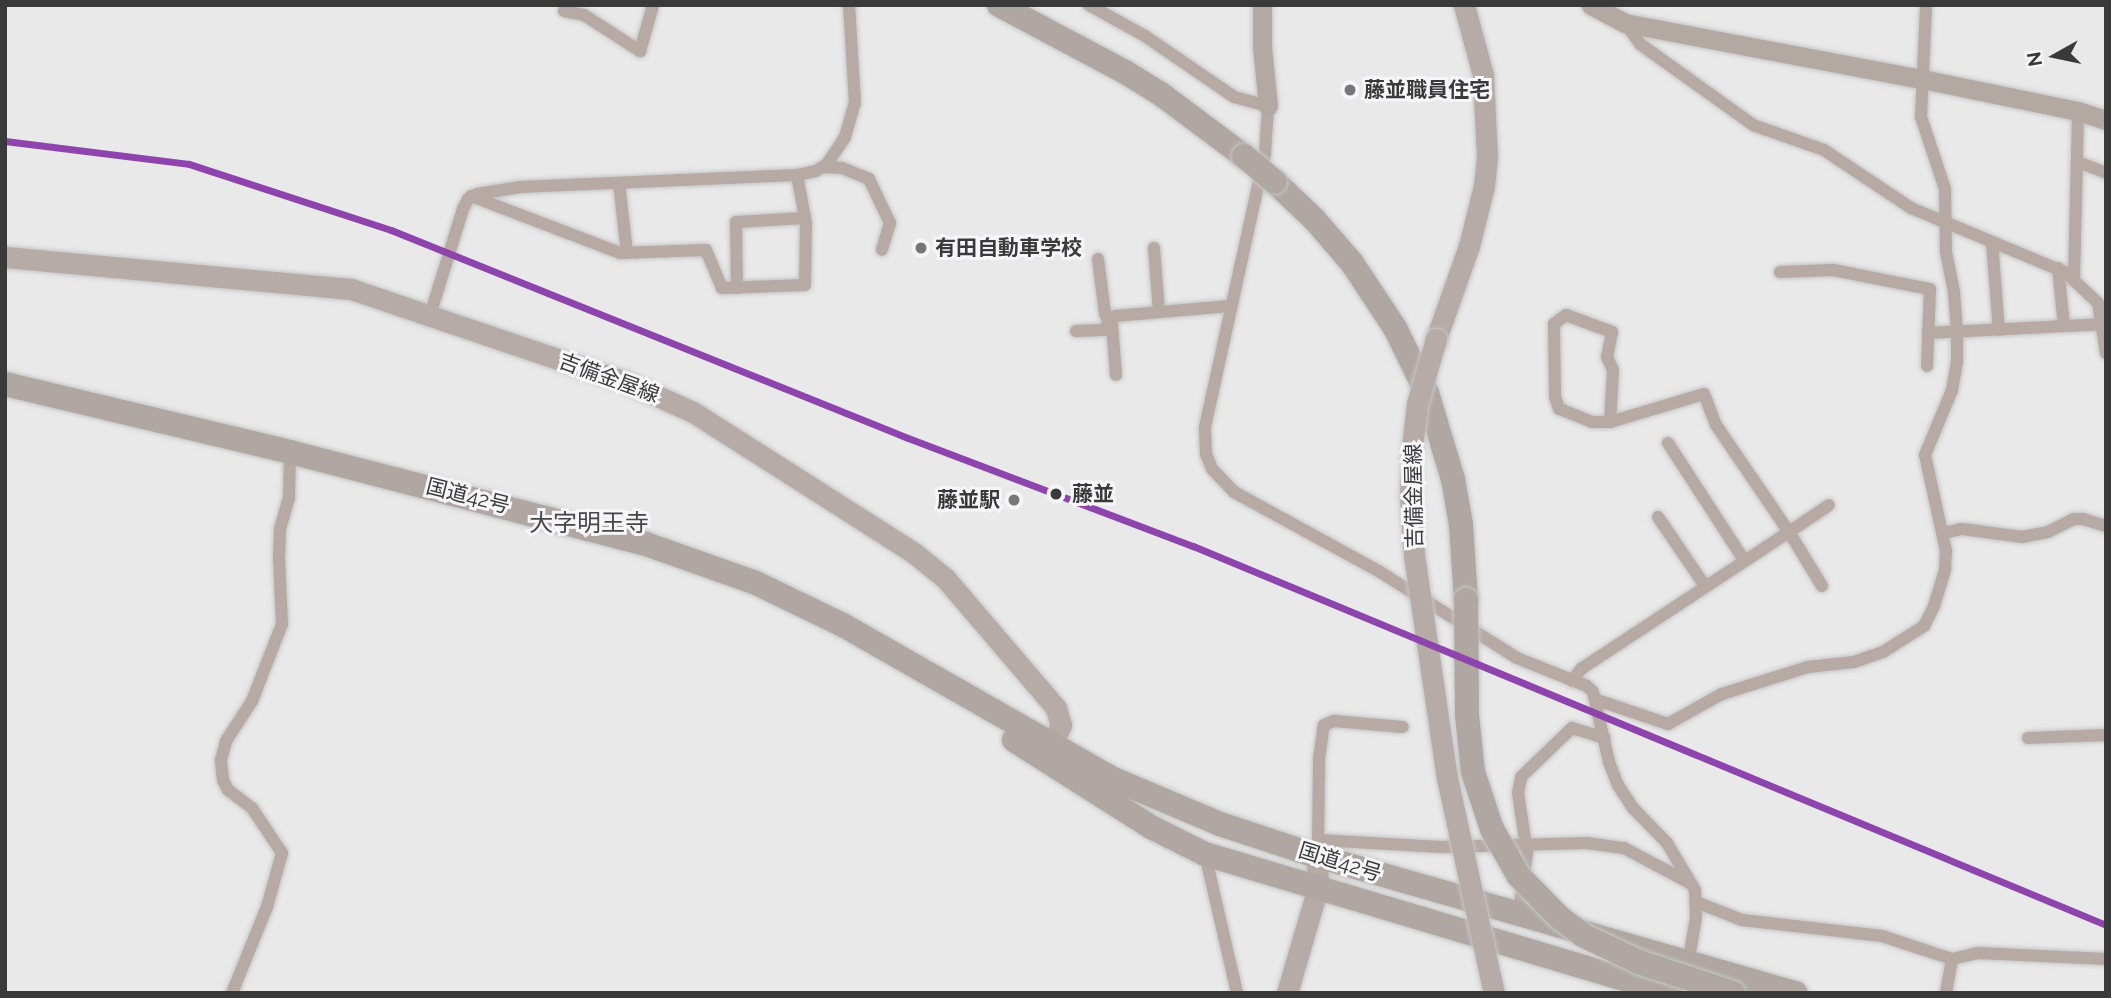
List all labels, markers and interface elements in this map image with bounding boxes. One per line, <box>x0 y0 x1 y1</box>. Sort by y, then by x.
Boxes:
north arrow <box>2020 21 2090 91</box>
text: N <box>2022 50 2046 68</box>
place label: 藤並職員住宅 <box>1364 77 1490 103</box>
marker: 藤並職員住宅 <box>1342 82 1358 98</box>
place label: 有田自動車学校 <box>935 235 1082 261</box>
marker: 有田自動車学校 <box>913 240 929 256</box>
street label: 吉備金屋線 <box>555 348 663 408</box>
street label: 吉備金屋線 <box>1400 443 1428 549</box>
street label: 国道42号 <box>424 473 512 519</box>
place label: 藤並 <box>1072 481 1114 507</box>
marker: 藤並 <box>1046 484 1066 504</box>
place label: 藤並駅 <box>937 487 1000 513</box>
marker: 藤並駅 <box>1006 492 1022 508</box>
district label: 大字明王寺 <box>529 509 649 537</box>
street label: 国道42号 <box>1295 837 1385 887</box>

